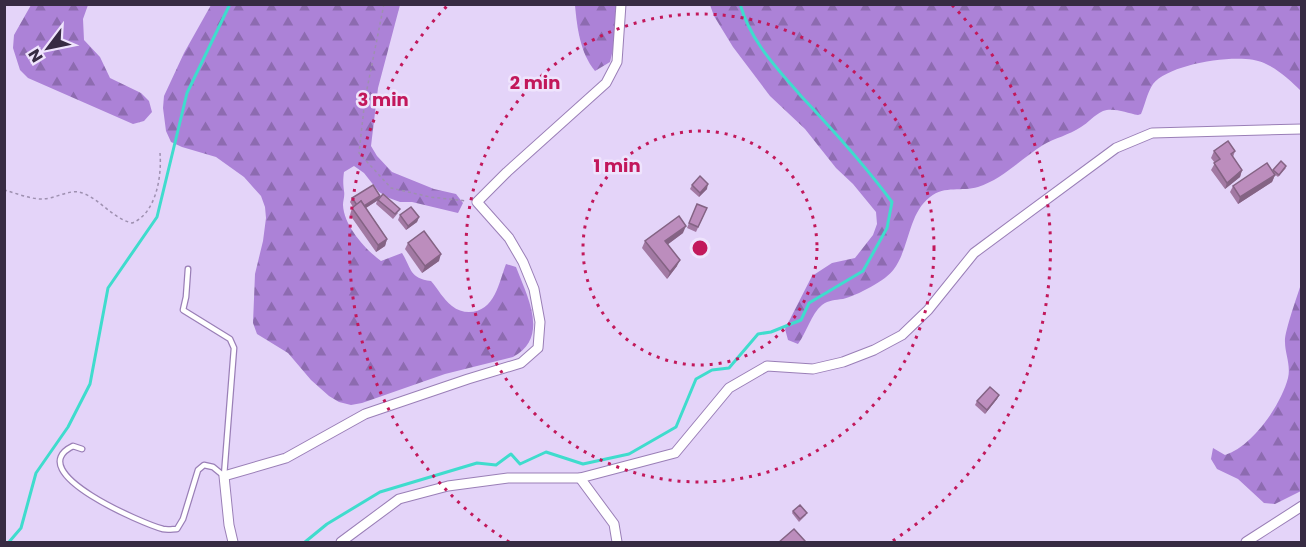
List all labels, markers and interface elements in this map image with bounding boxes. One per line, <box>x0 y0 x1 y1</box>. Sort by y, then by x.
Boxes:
north arrow <box>18 18 78 78</box>
text: N <box>23 44 49 67</box>
text: 2 min <box>510 70 560 95</box>
text: 3 min <box>357 87 409 112</box>
text: 1 min <box>593 153 641 178</box>
centre of rings <box>690 238 710 258</box>

